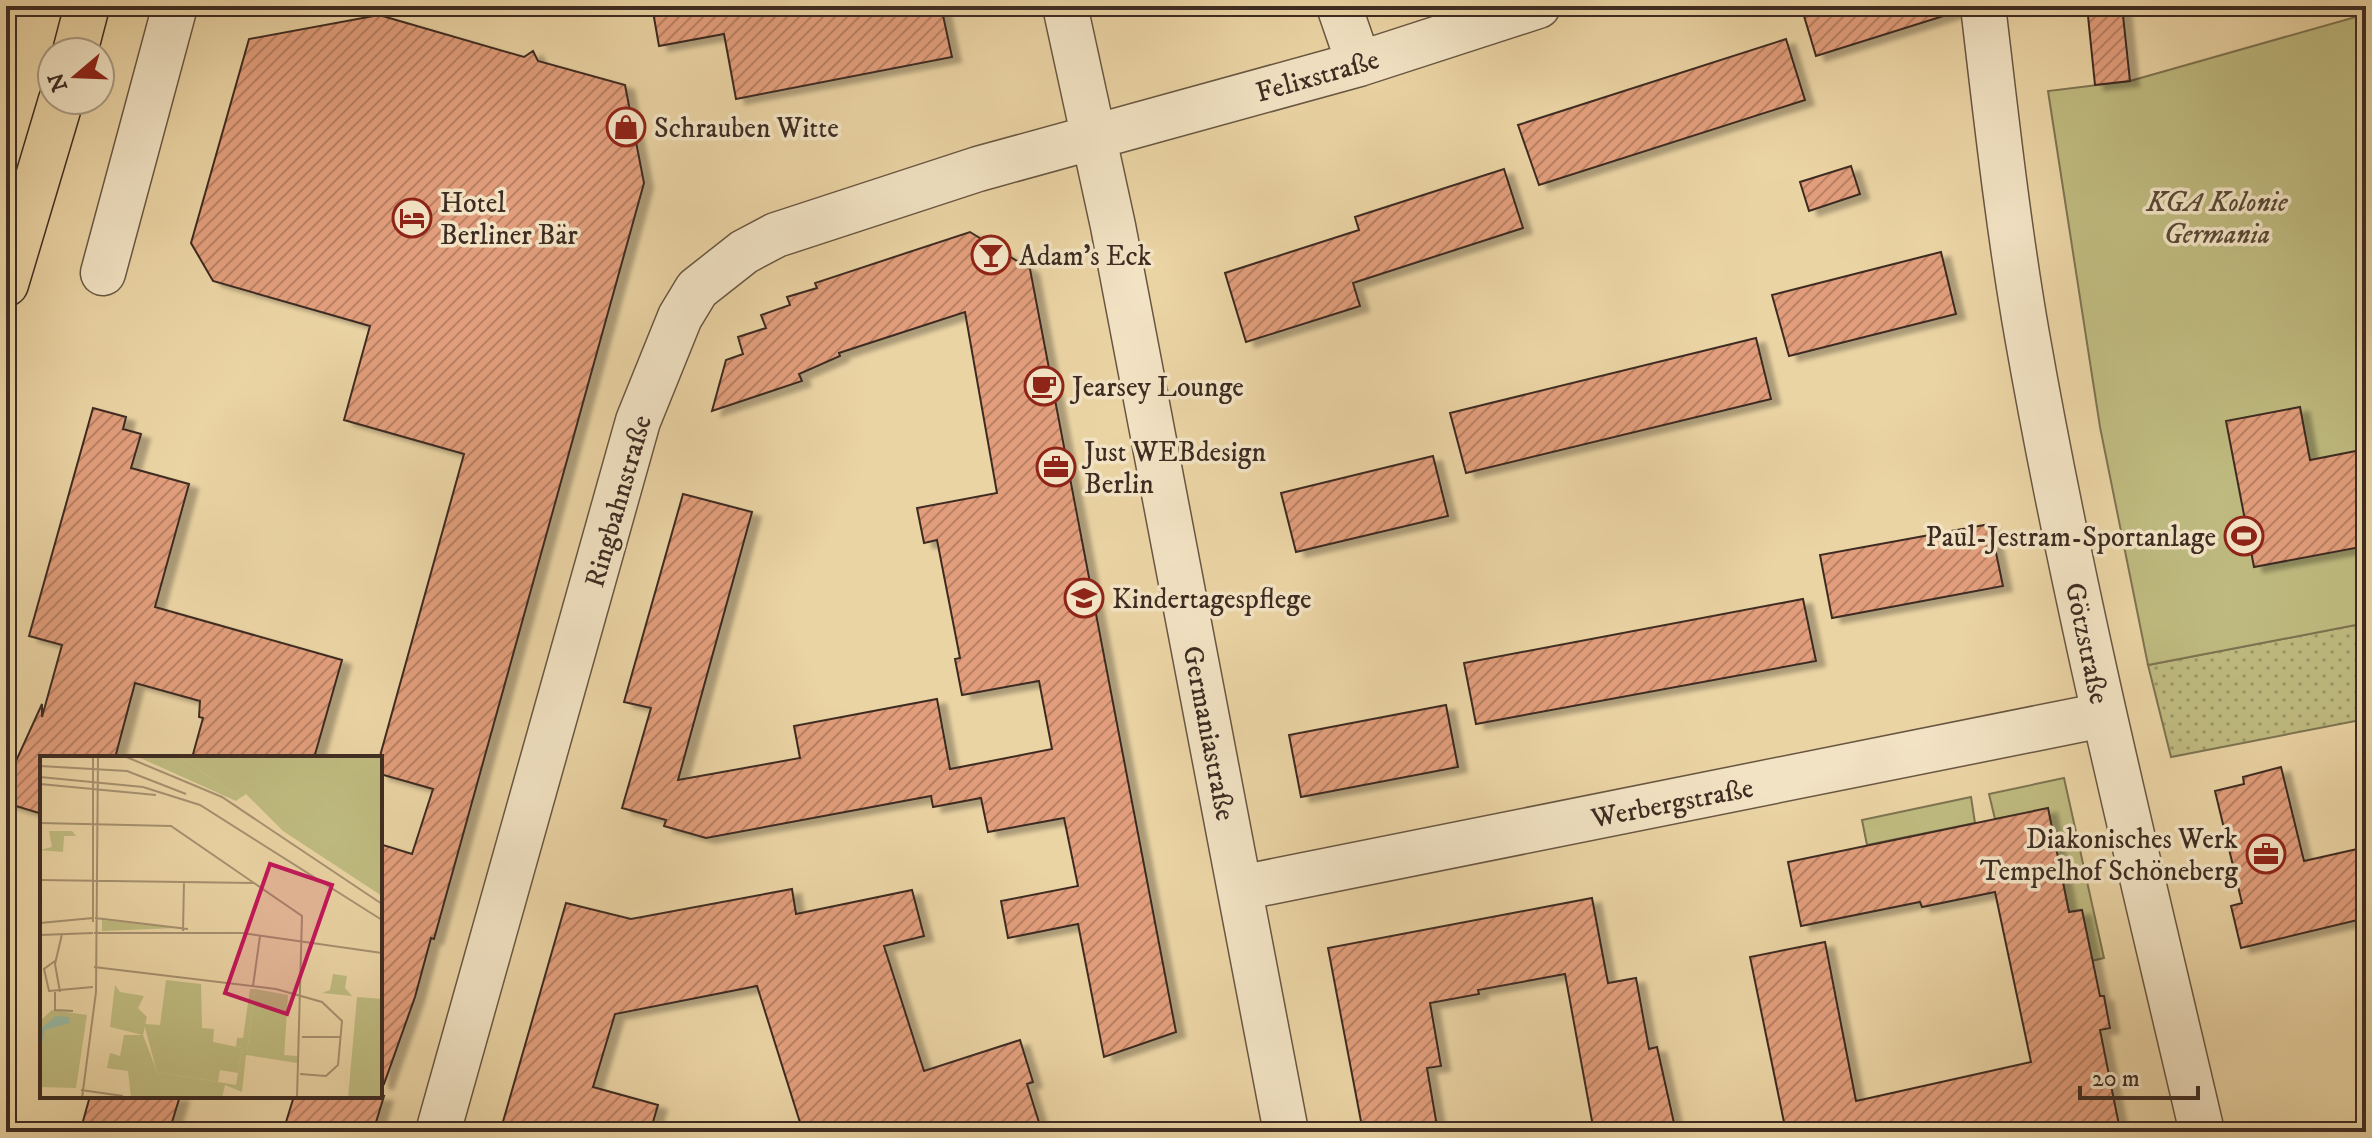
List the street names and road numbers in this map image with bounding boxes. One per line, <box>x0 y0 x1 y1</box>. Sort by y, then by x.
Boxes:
street label: Felixstraße <box>1252 42 1383 111</box>
street label: Ringbahnstraße <box>577 411 660 592</box>
street label: Götzstraße <box>2057 579 2116 707</box>
street label: Germaniastraße <box>1174 643 1243 824</box>
street label: Werbergstraße <box>1587 771 1756 837</box>

